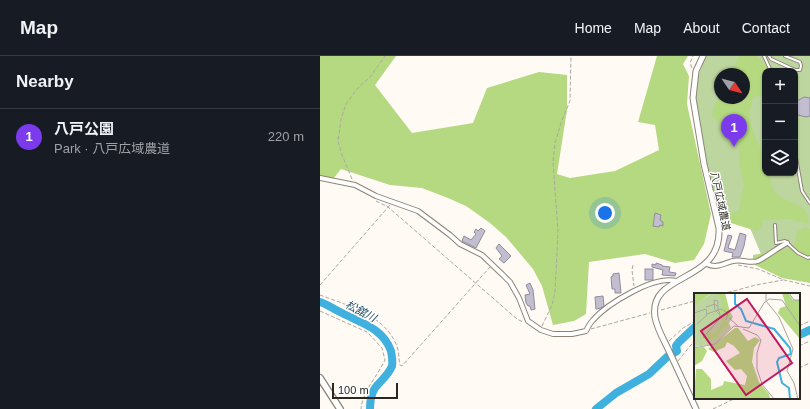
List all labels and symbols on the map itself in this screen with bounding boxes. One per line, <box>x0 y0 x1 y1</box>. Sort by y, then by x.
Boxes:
north arrow <box>714 68 750 104</box>
pin: 1 <box>721 114 747 147</box>
street label: 八戸広域農道 <box>709 171 732 232</box>
your location <box>595 203 615 223</box>
inset map <box>694 293 800 399</box>
water label: 松舘川 <box>344 298 379 325</box>
scale bar <box>332 381 398 400</box>

